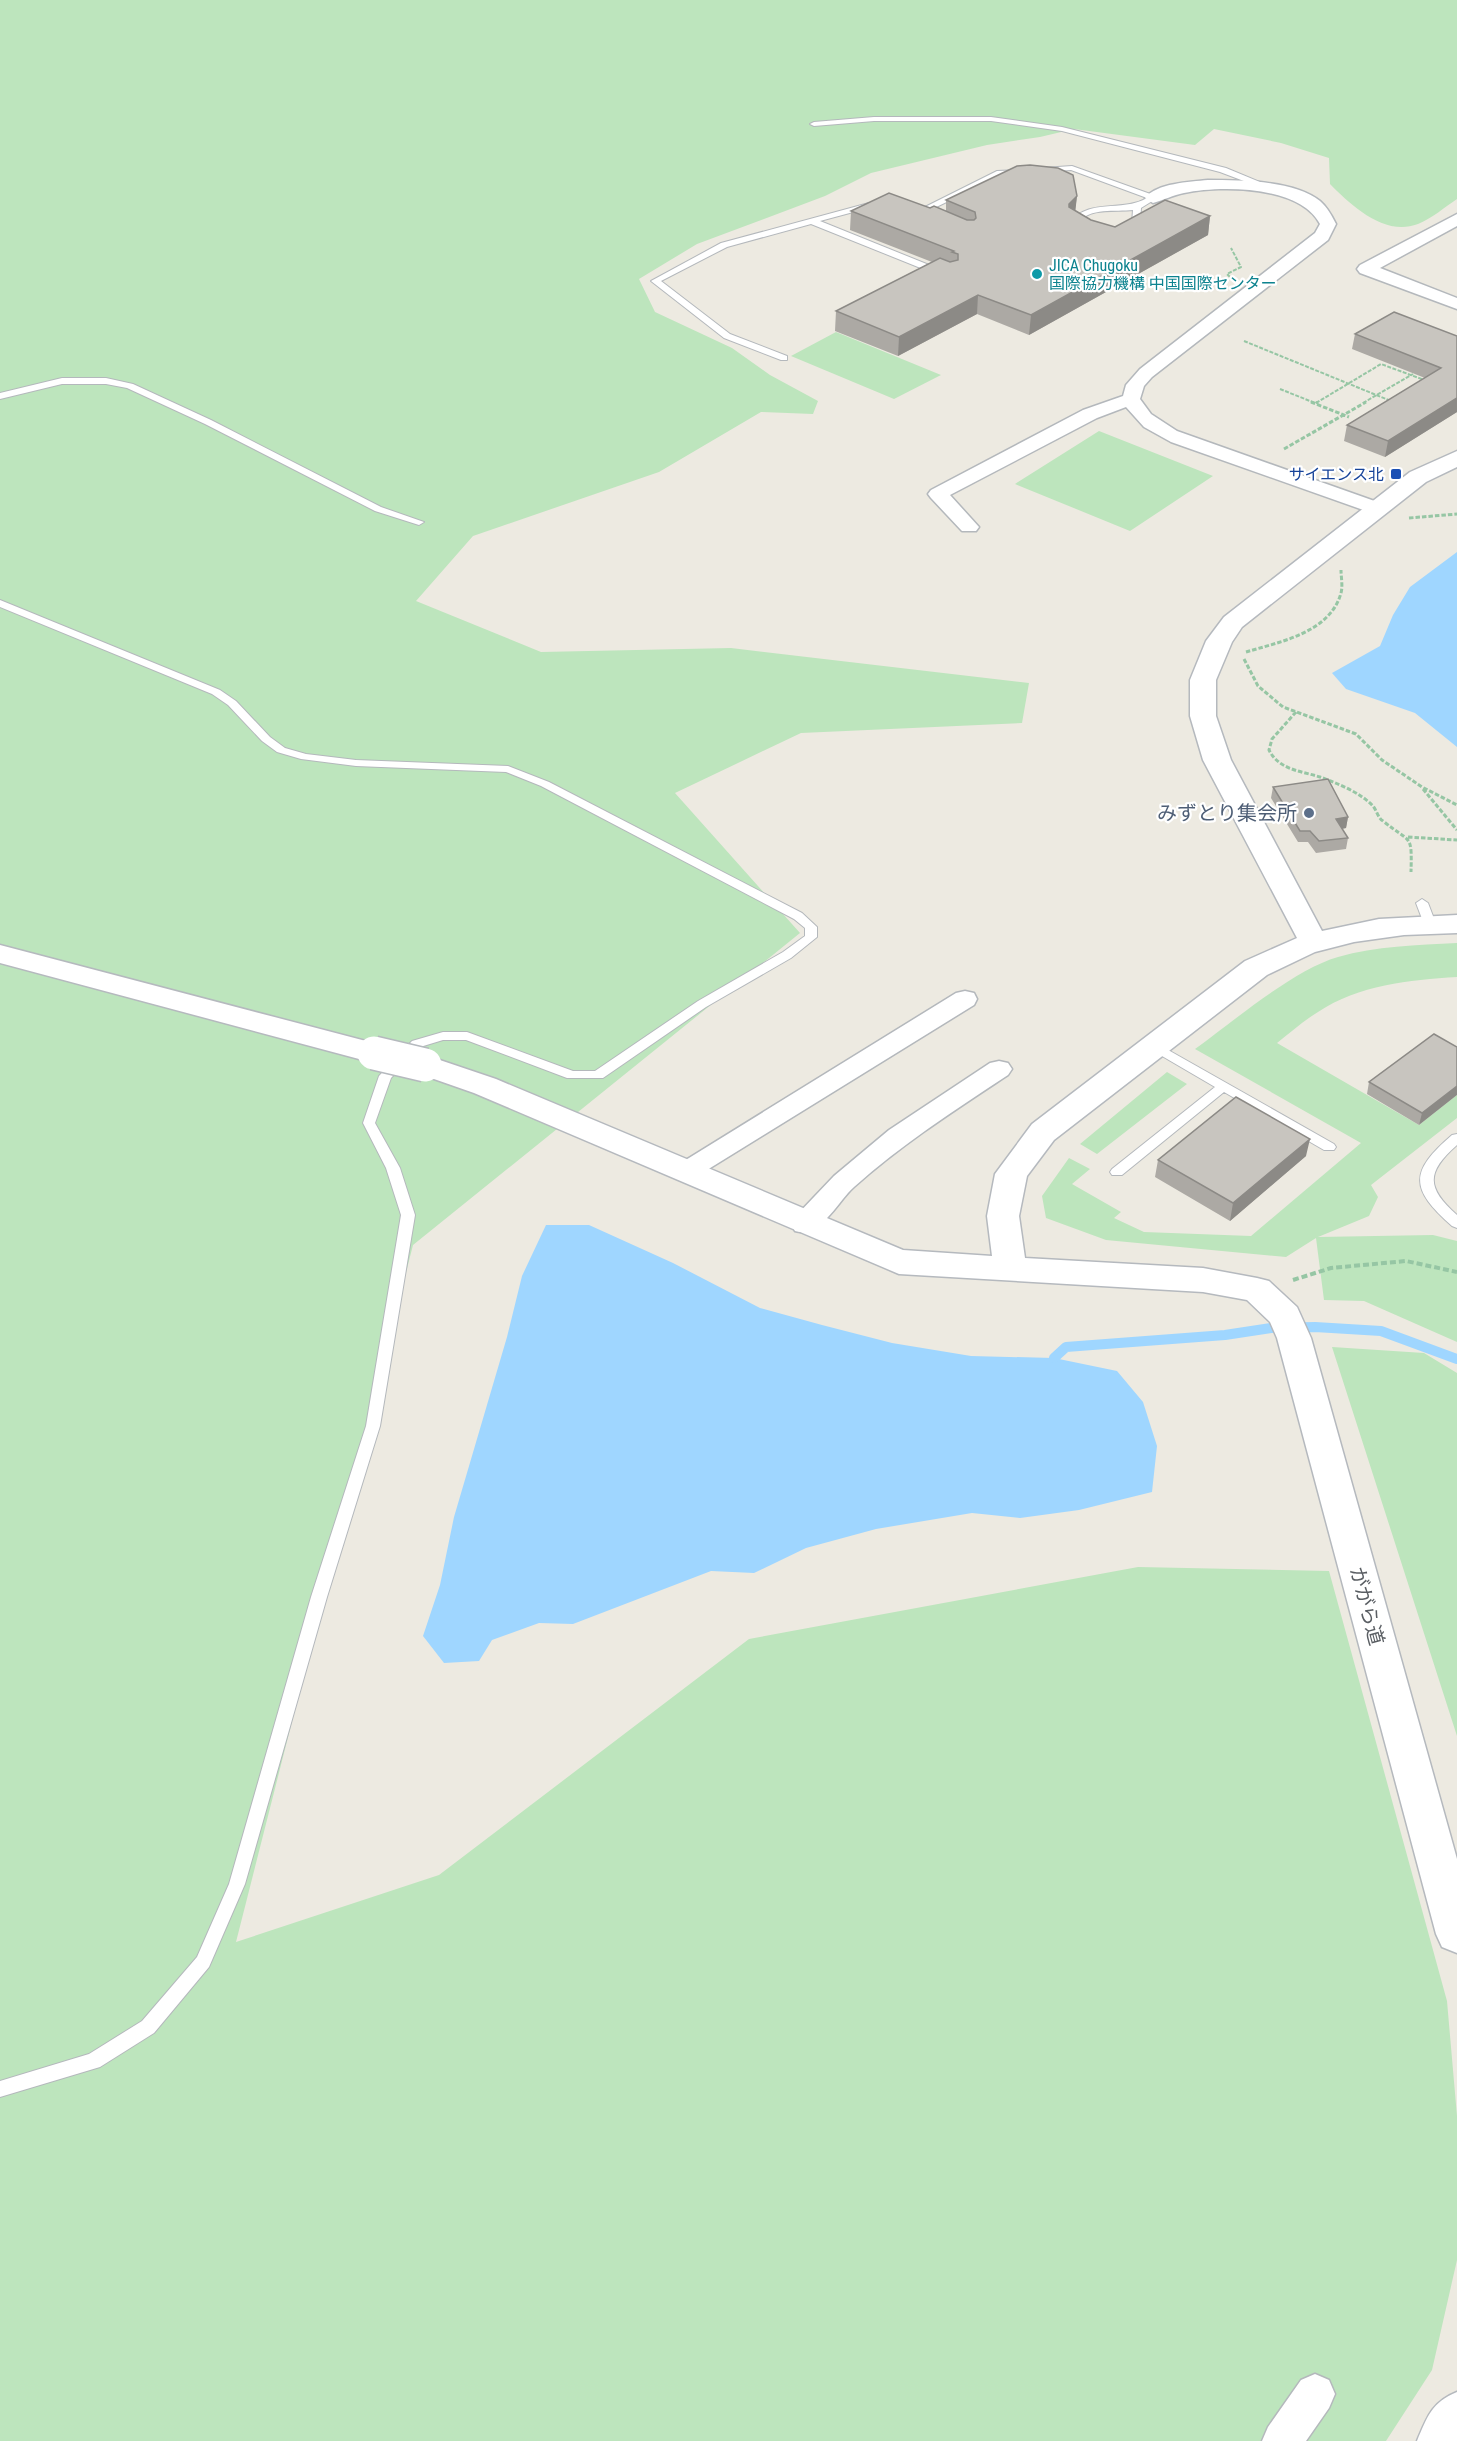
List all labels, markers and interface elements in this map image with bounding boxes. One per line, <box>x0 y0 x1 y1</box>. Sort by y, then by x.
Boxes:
place label: JICA Chugoku 国際協力機構 中国国際センター <box>1049 256 1277 293</box>
marker: JICA Chugoku 国際協力機構 中国国際センター <box>1030 267 1044 281</box>
place label: サイエンス北 <box>1288 465 1384 484</box>
marker: サイエンス北 <box>1389 467 1403 481</box>
place label: みずとり集会所 <box>1157 801 1297 825</box>
marker: みずとり集会所 <box>1302 806 1316 820</box>
street label: ががら道 <box>1345 1564 1389 1648</box>

